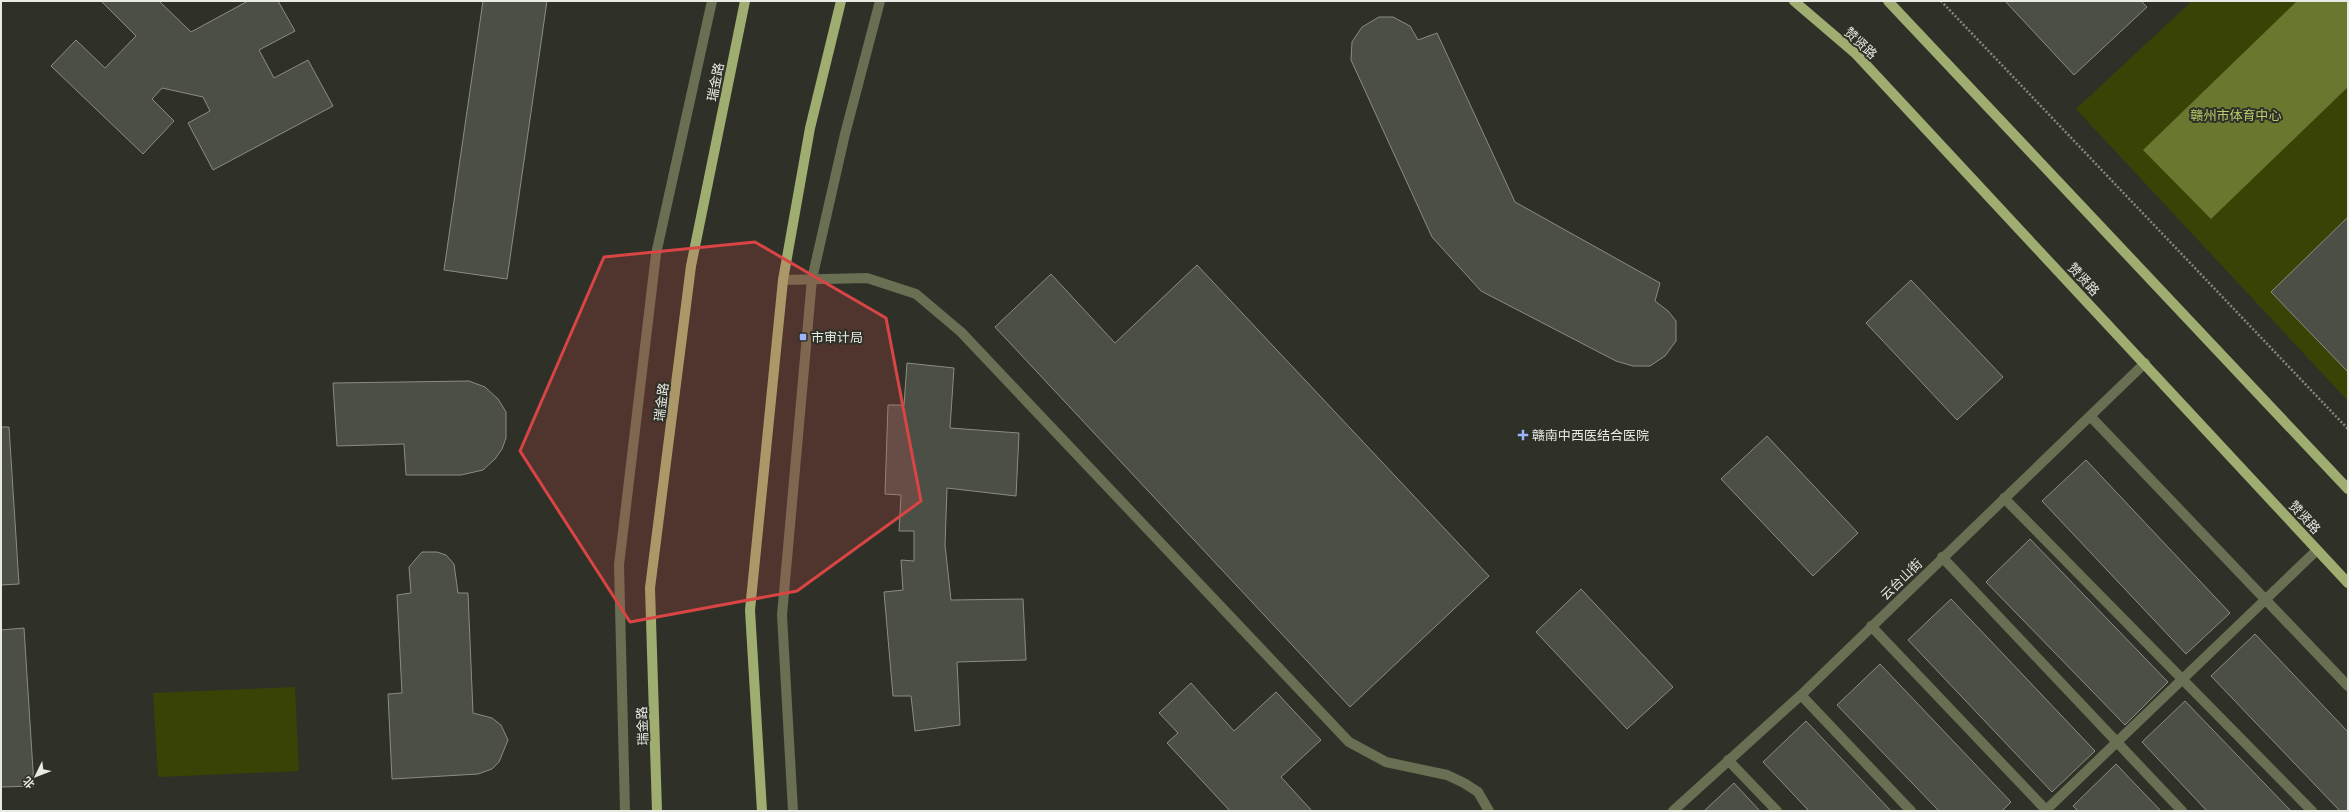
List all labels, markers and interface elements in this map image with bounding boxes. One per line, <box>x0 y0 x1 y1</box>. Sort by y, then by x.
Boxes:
street label: 赞贤路 <box>1841 24 1881 62</box>
street label: 瑞金路 <box>703 61 727 103</box>
park label: 赣州市体育中心 <box>2190 107 2282 123</box>
street label: 赞贤路 <box>2065 259 2103 299</box>
place label: 市审计局 <box>811 329 863 345</box>
marker: 市审计局 <box>798 332 808 342</box>
street label: 瑞金路 <box>651 382 671 422</box>
place label: 赣南中西医结合医院 <box>1532 427 1649 443</box>
marker: 赣南中西医结合医院 <box>1517 429 1529 441</box>
street label: 赞贤路 <box>2286 497 2324 537</box>
street label: 云台山街 <box>1877 555 1925 603</box>
street label: 瑞金路 <box>633 706 651 746</box>
north arrow <box>16 756 56 796</box>
text: 北 <box>20 775 37 792</box>

